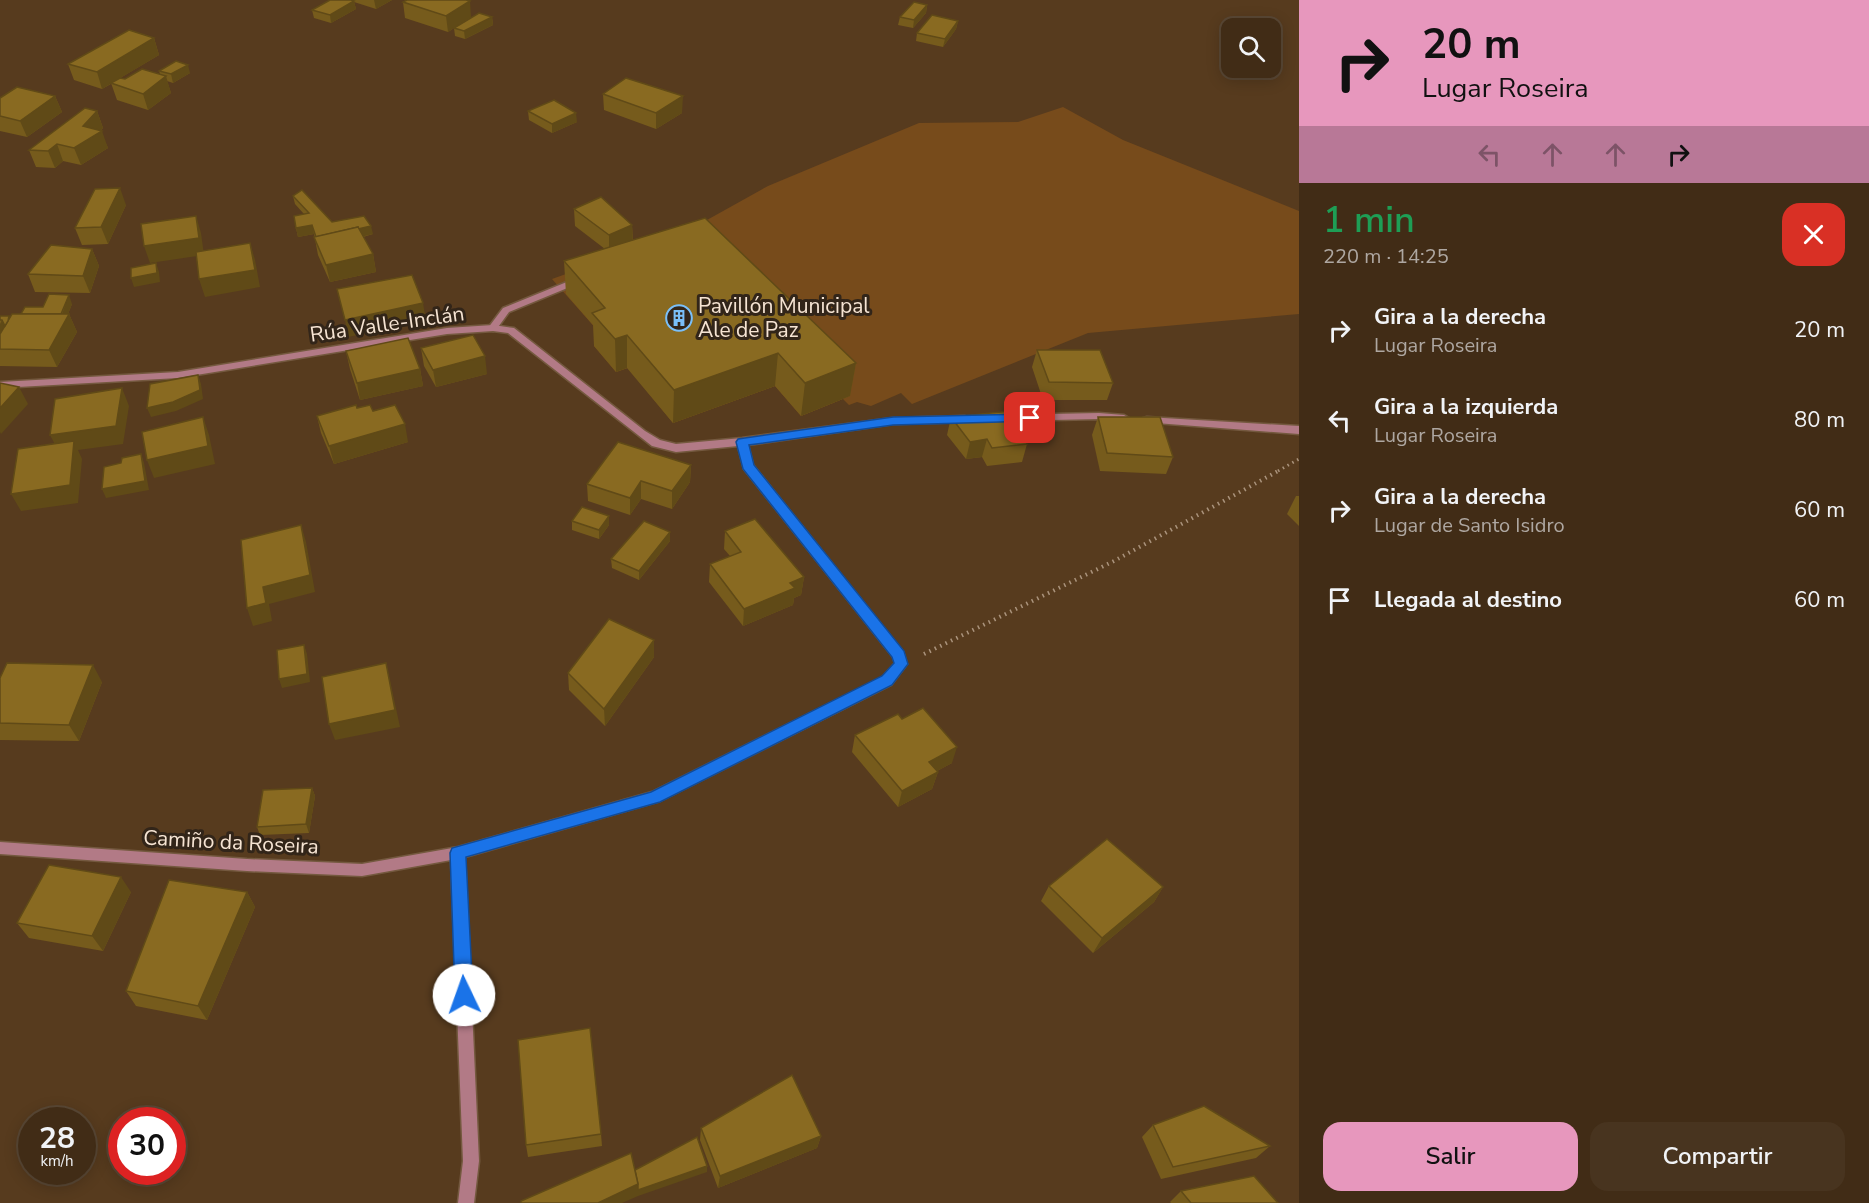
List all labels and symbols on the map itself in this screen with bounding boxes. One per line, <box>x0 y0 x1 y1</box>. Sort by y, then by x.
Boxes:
place label: Pavillón Municipal Ale de Paz <box>698 292 870 344</box>
street label: Rúa Valle-Inclán <box>308 299 466 349</box>
building icon: Pavillón Municipal Ale de Paz <box>664 303 694 333</box>
pin <box>1004 392 1055 443</box>
street label: Camiño da Roseira <box>143 823 319 861</box>
position arrow <box>432 963 496 1027</box>
speed limit sign: 30 <box>108 1107 186 1185</box>

